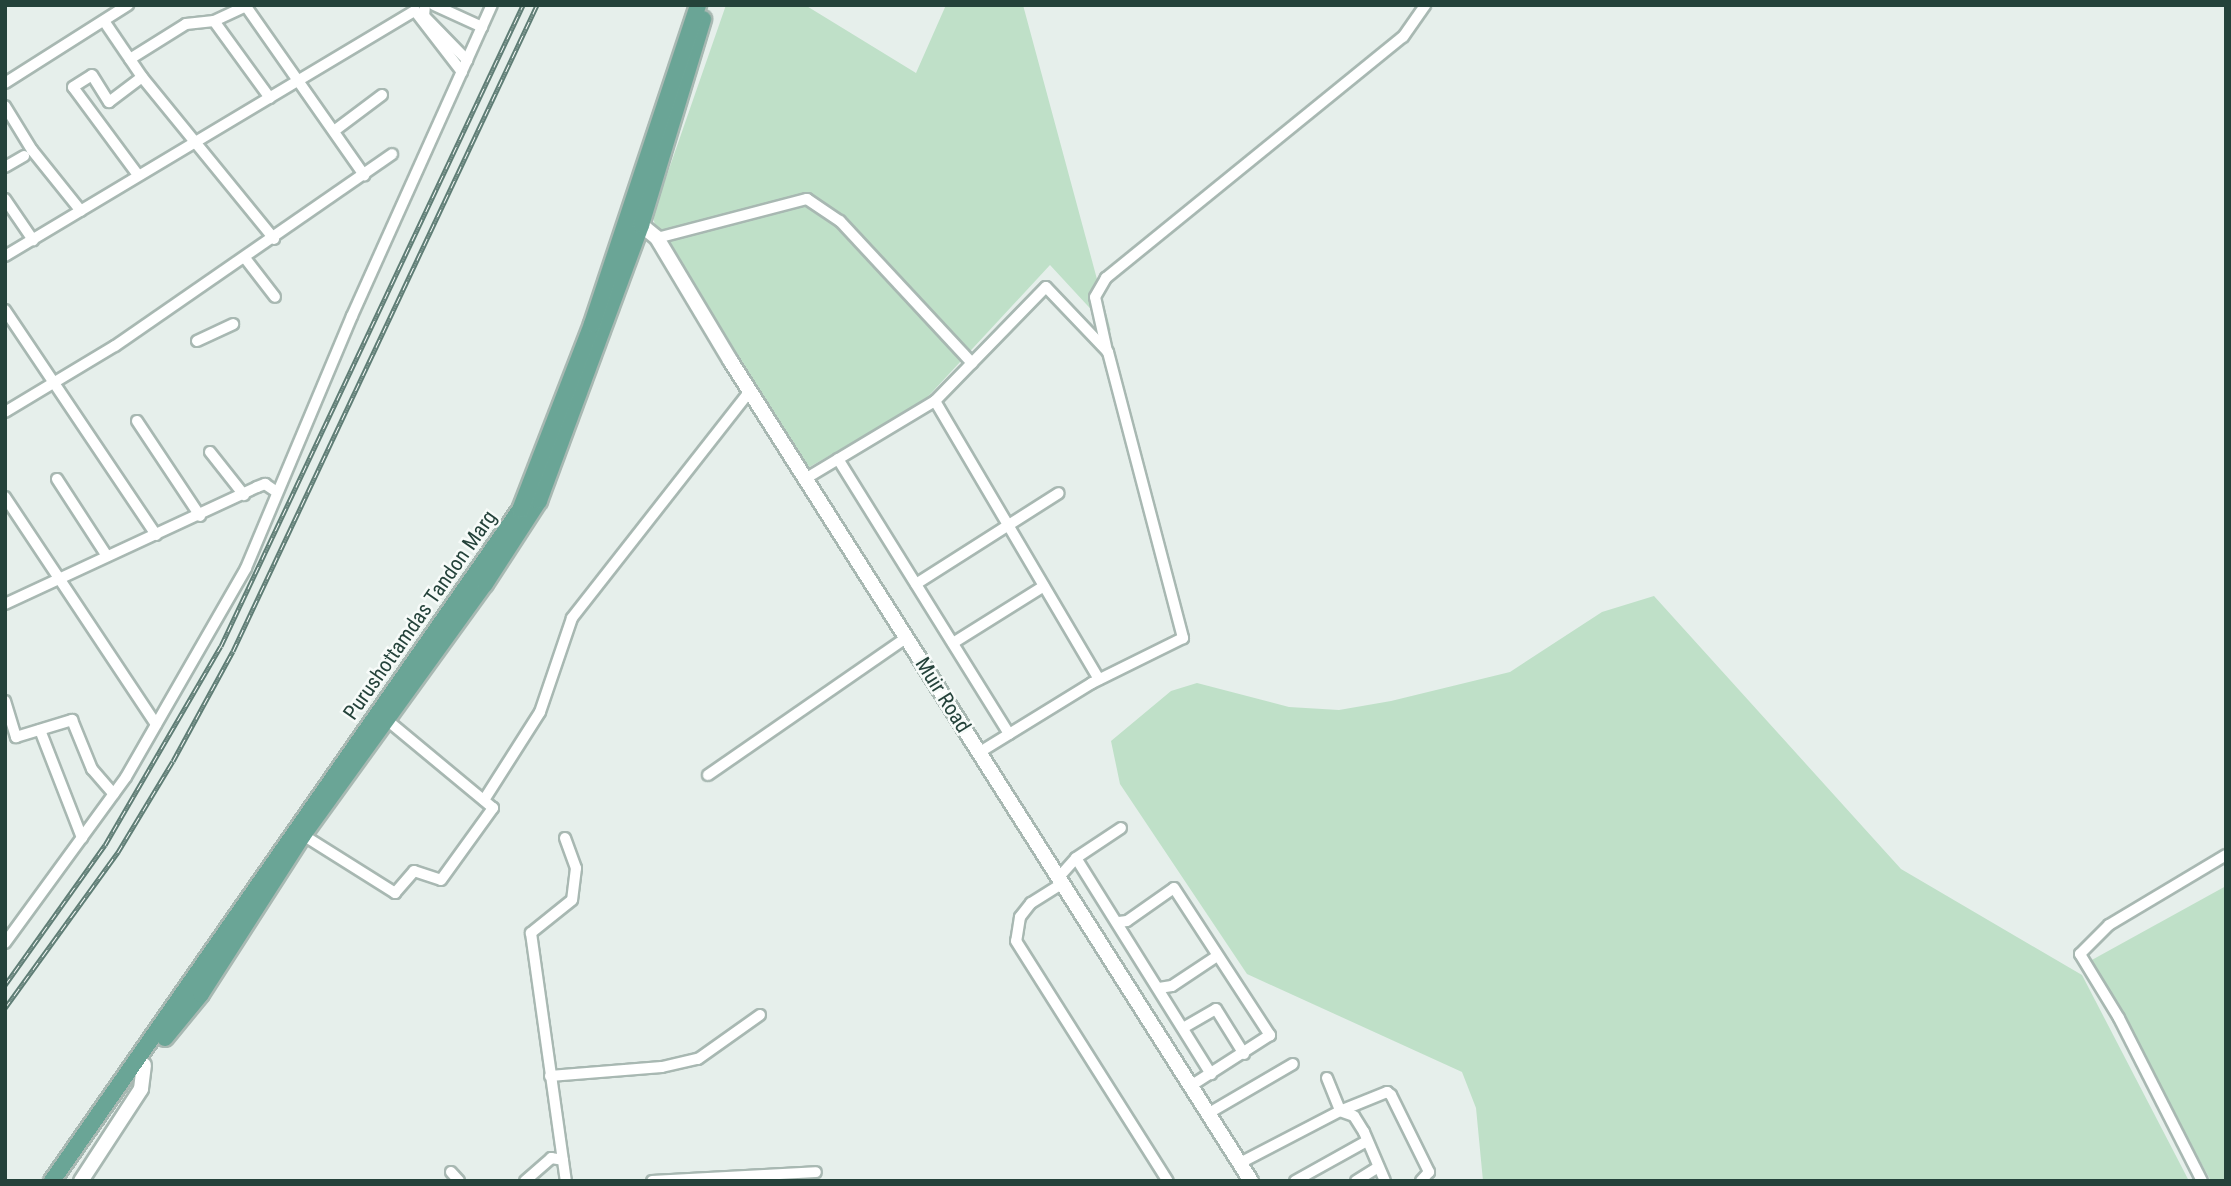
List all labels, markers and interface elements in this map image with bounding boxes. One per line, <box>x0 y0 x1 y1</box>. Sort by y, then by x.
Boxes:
street label: Purushottamdas Tandon Marg <box>338 505 502 725</box>
street label: Muir Road <box>910 653 976 737</box>

